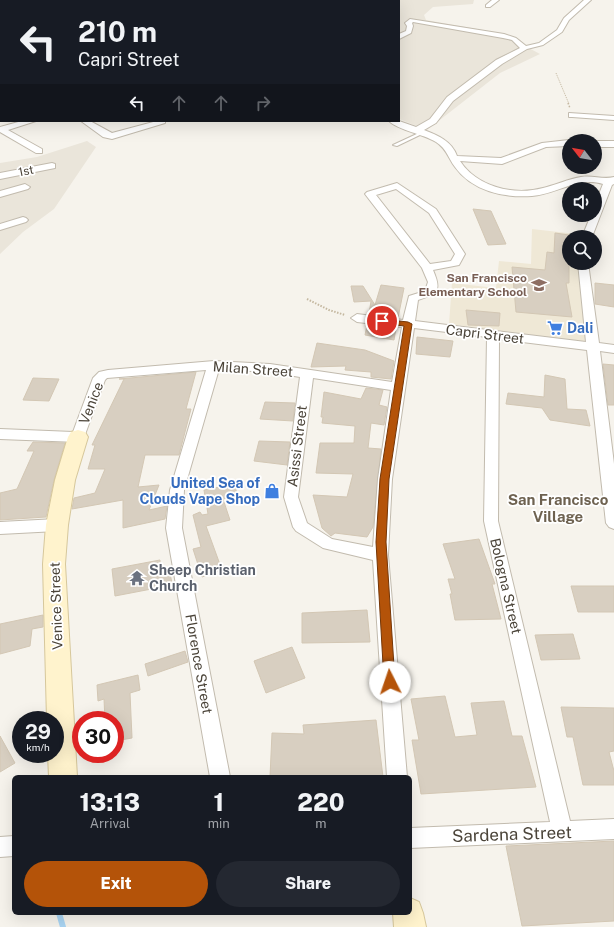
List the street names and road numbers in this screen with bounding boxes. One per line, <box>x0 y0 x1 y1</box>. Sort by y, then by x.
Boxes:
street label: 1st <box>17 163 35 179</box>
street label: Capri Street <box>445 321 525 347</box>
street label: Milan Street <box>212 358 294 380</box>
street label: Venice <box>76 380 106 426</box>
street label: Asissi Street <box>284 404 310 488</box>
street label: Bologna Street <box>487 536 525 636</box>
street label: Venice Street <box>46 562 66 650</box>
street label: Florence Street <box>182 613 216 715</box>
street label: Sardena Street <box>452 822 572 846</box>

